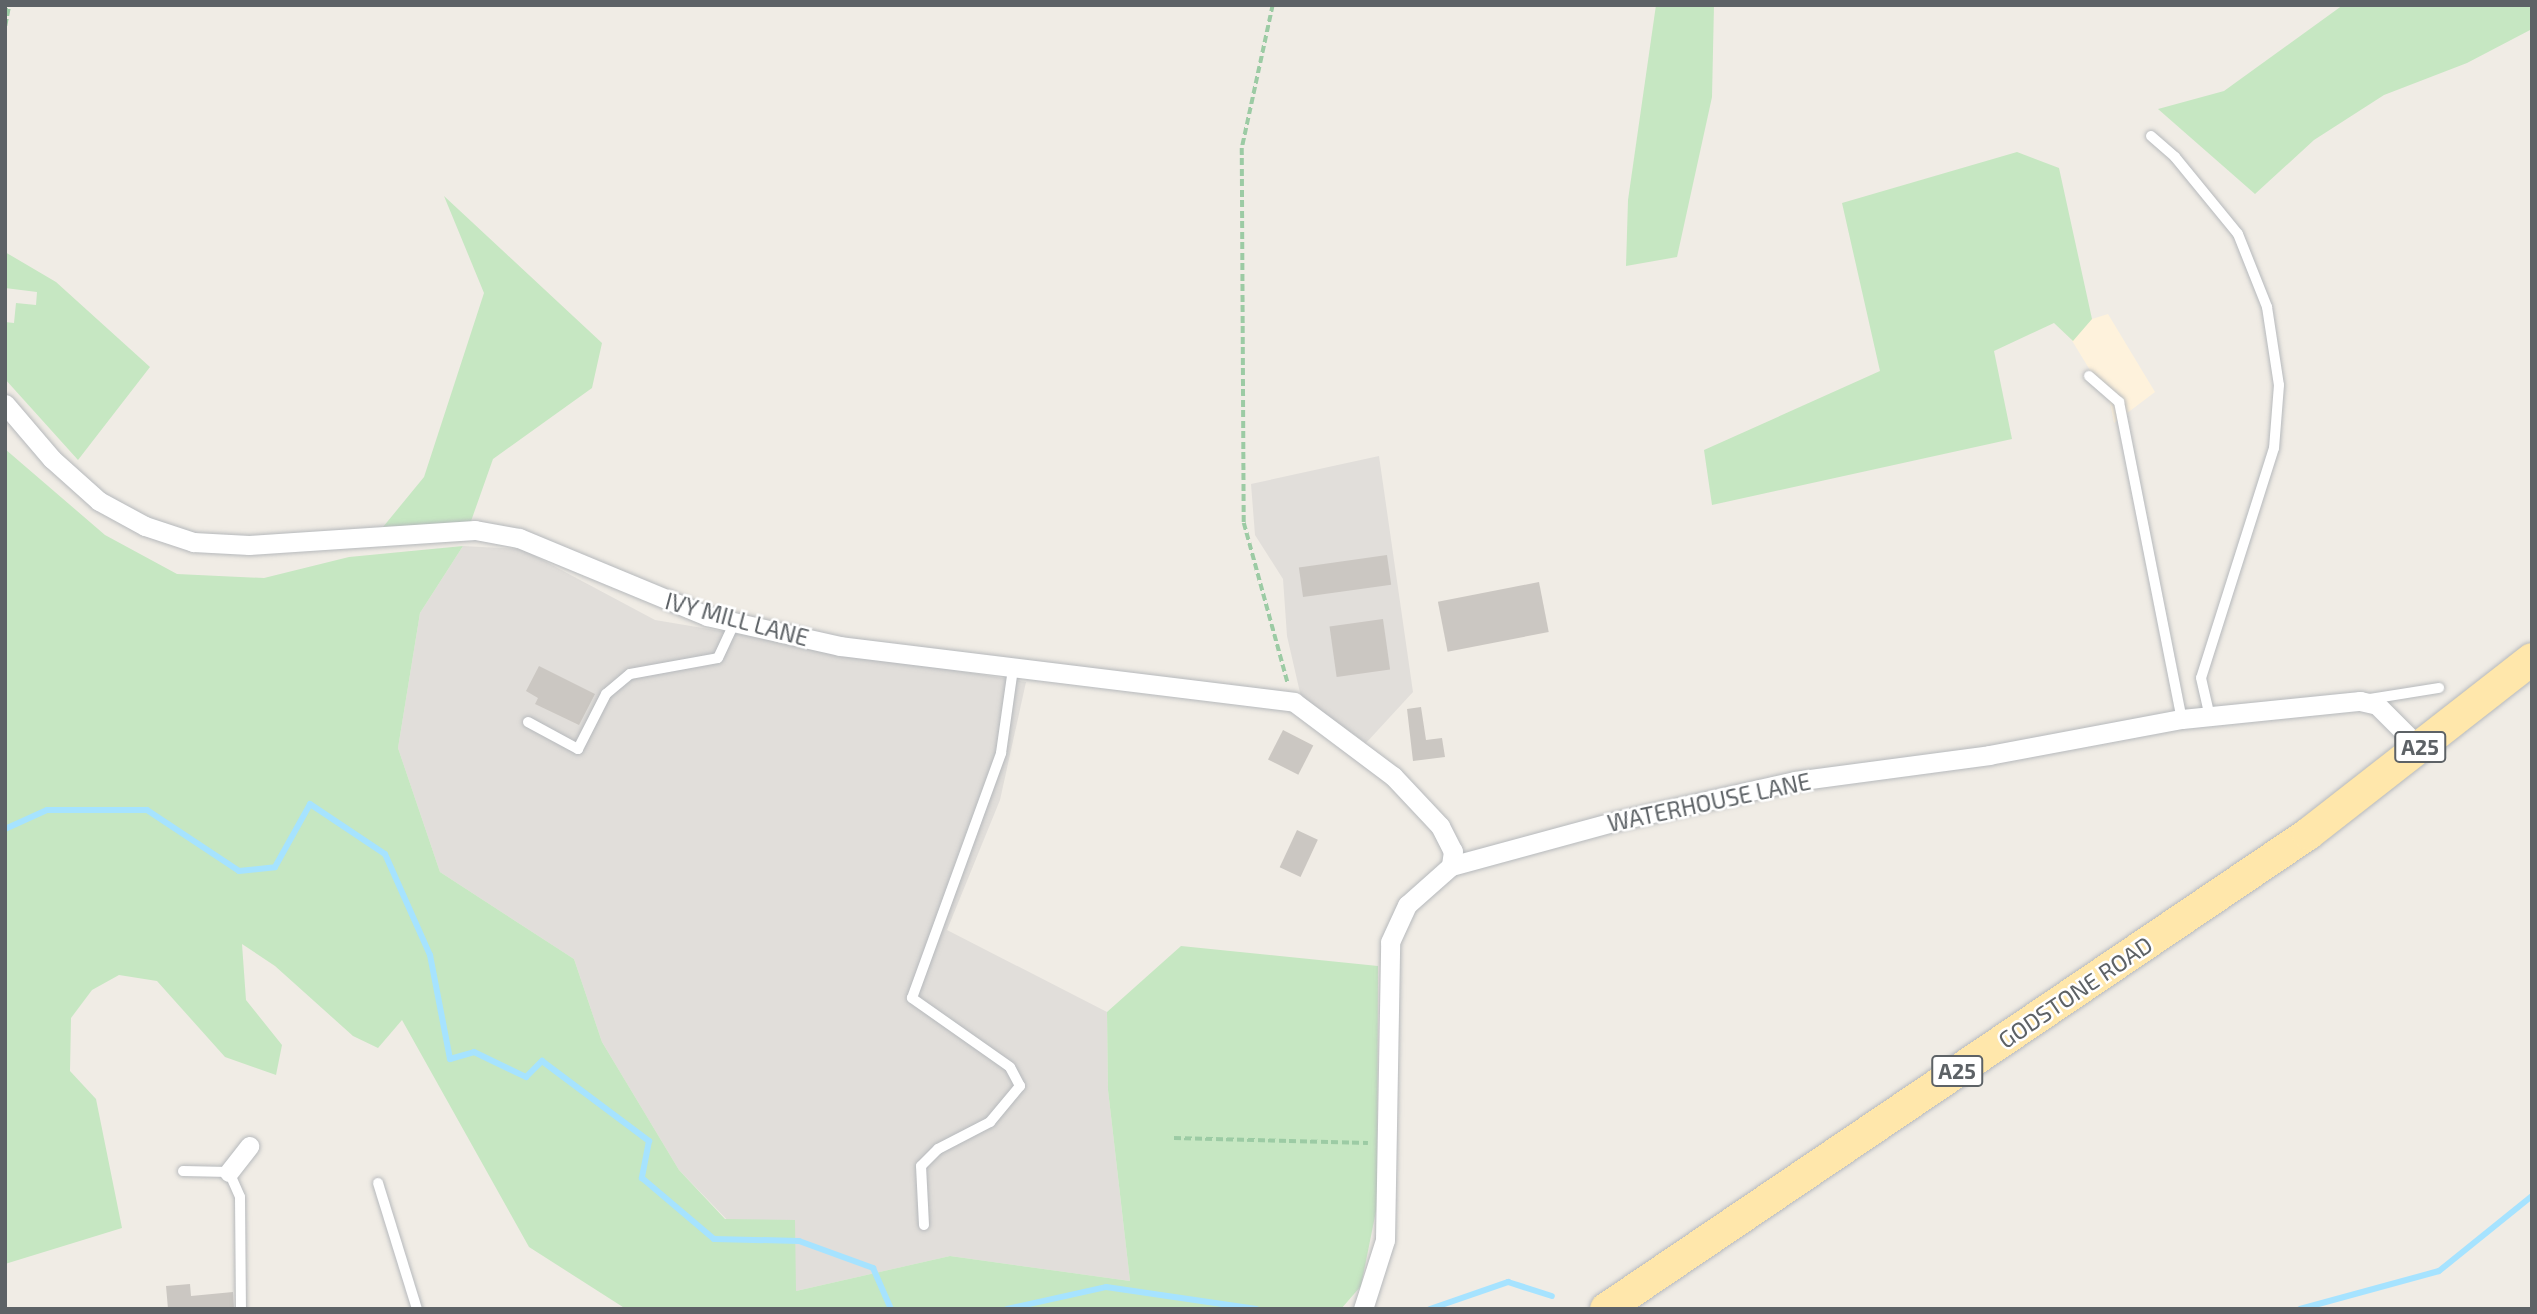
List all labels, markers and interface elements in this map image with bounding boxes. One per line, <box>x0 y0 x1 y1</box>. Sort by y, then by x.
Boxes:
street label: IVY MILL LANE <box>662 586 812 652</box>
road number: A25 <box>2394 730 2446 764</box>
street label: WATERHOUSE LANE <box>1605 767 1813 837</box>
street label: GODSTONE ROAD <box>1993 930 2157 1054</box>
road number: A25 <box>1931 1054 1983 1088</box>

